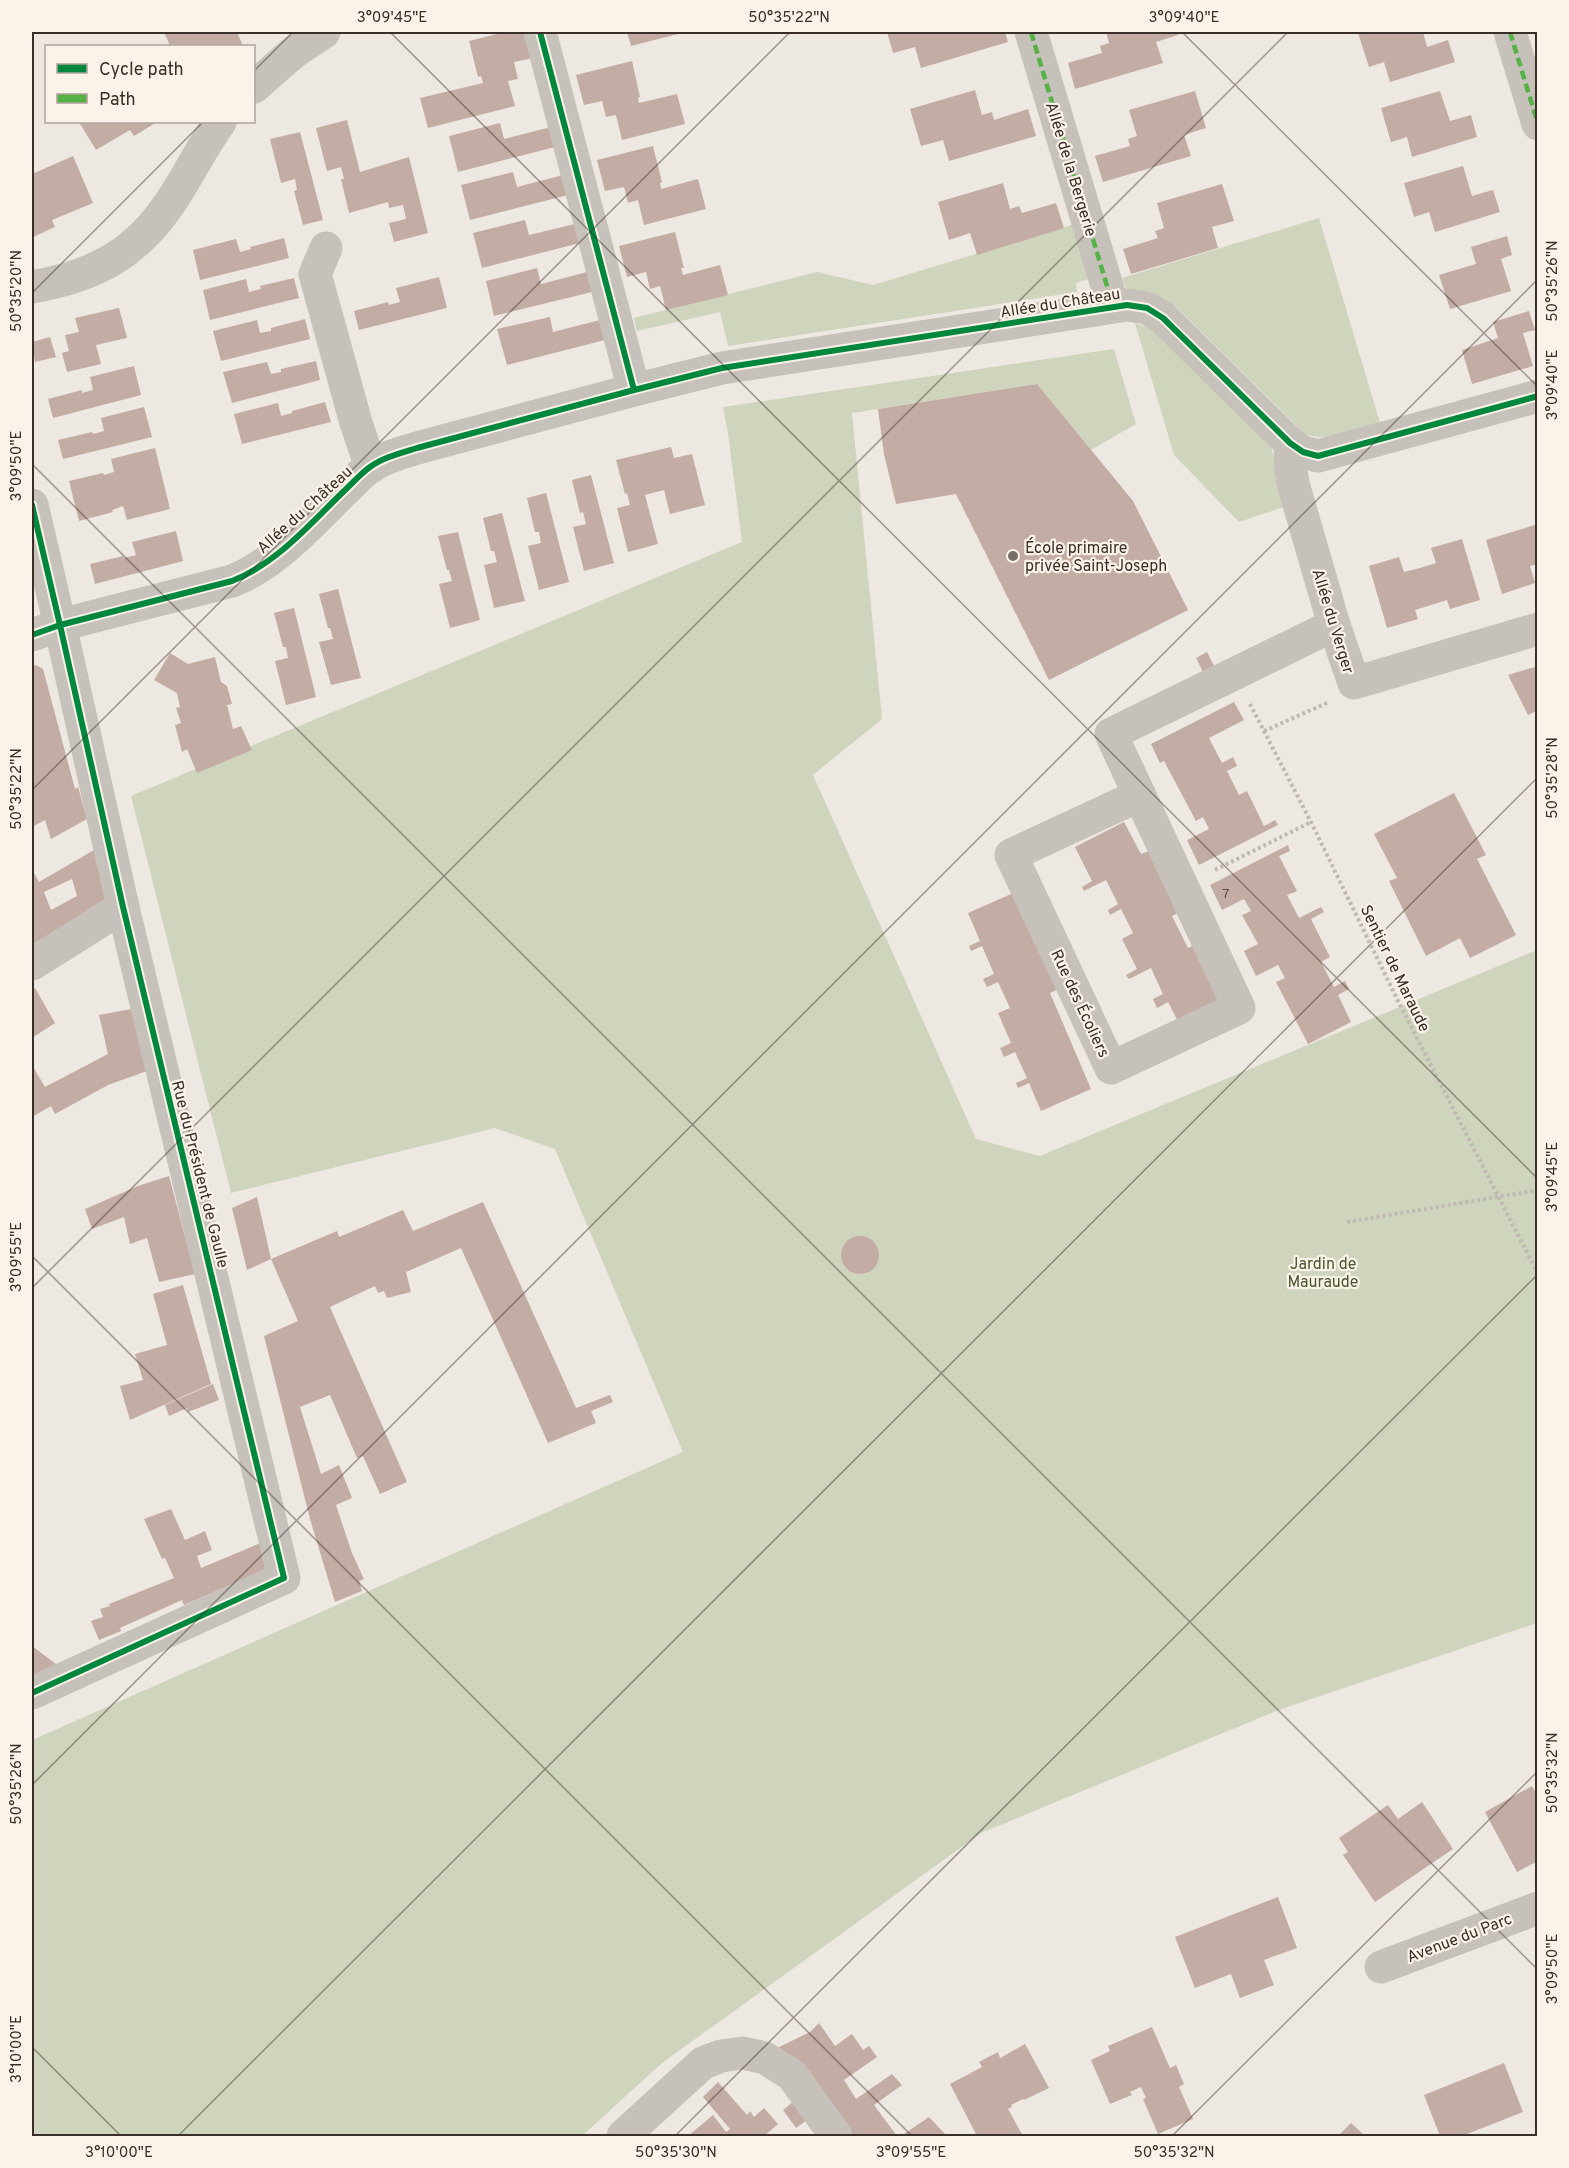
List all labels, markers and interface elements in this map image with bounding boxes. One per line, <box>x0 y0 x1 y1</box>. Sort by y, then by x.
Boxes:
text: 3°09'45"E <box>357 9 427 28</box>
text: 50°35'22"N <box>748 9 830 28</box>
text: 3°09'40"E <box>1149 9 1219 28</box>
legend <box>45 45 255 123</box>
text: Cycle path <box>99 59 184 82</box>
text: Path <box>99 89 136 112</box>
street label: Allée de la Bergerie <box>1040 100 1100 239</box>
text: 50°35'26"N <box>1544 240 1563 322</box>
text: 50°35'20"N <box>8 250 27 332</box>
street label: Allée du Château <box>999 285 1122 323</box>
text: 3°09'40"E <box>1544 350 1563 420</box>
text: 3°09'50"E <box>8 431 27 501</box>
street label: Allée du Château <box>253 462 357 559</box>
place label: École primaire privée Saint-Joseph <box>1025 537 1167 577</box>
marker: École primaire privée Saint-Joseph <box>1006 549 1020 563</box>
street label: Allée du Verger <box>1307 567 1358 677</box>
text: 50°35'28"N <box>1544 737 1563 819</box>
text: 50°35'22"N <box>8 748 27 830</box>
house number: 7 <box>1222 886 1230 903</box>
street label: Sentier de Maraude <box>1355 902 1434 1036</box>
street label: Rue des Écoliers <box>1045 946 1115 1061</box>
street label: Rue du Président de Gaulle <box>166 1079 232 1270</box>
text: 3°09'45"E <box>1544 1142 1563 1212</box>
text: 3°09'55"E <box>8 1222 27 1292</box>
park label: Jardin de Mauraude <box>1288 1255 1358 1293</box>
text: 50°35'32"N <box>1544 1732 1563 1814</box>
text: 50°35'26"N <box>8 1743 27 1825</box>
street label: Avenue du Parc <box>1404 1910 1515 1968</box>
text: 3°09'50"E <box>1544 1934 1563 2004</box>
text: 3°10'00"E <box>8 2015 27 2083</box>
text: 3°10'00"E <box>85 2144 153 2163</box>
text: 50°35'30"N <box>635 2144 717 2163</box>
text: 3°09'55"E <box>876 2144 946 2163</box>
text: 50°35'32"N <box>1133 2144 1215 2163</box>

